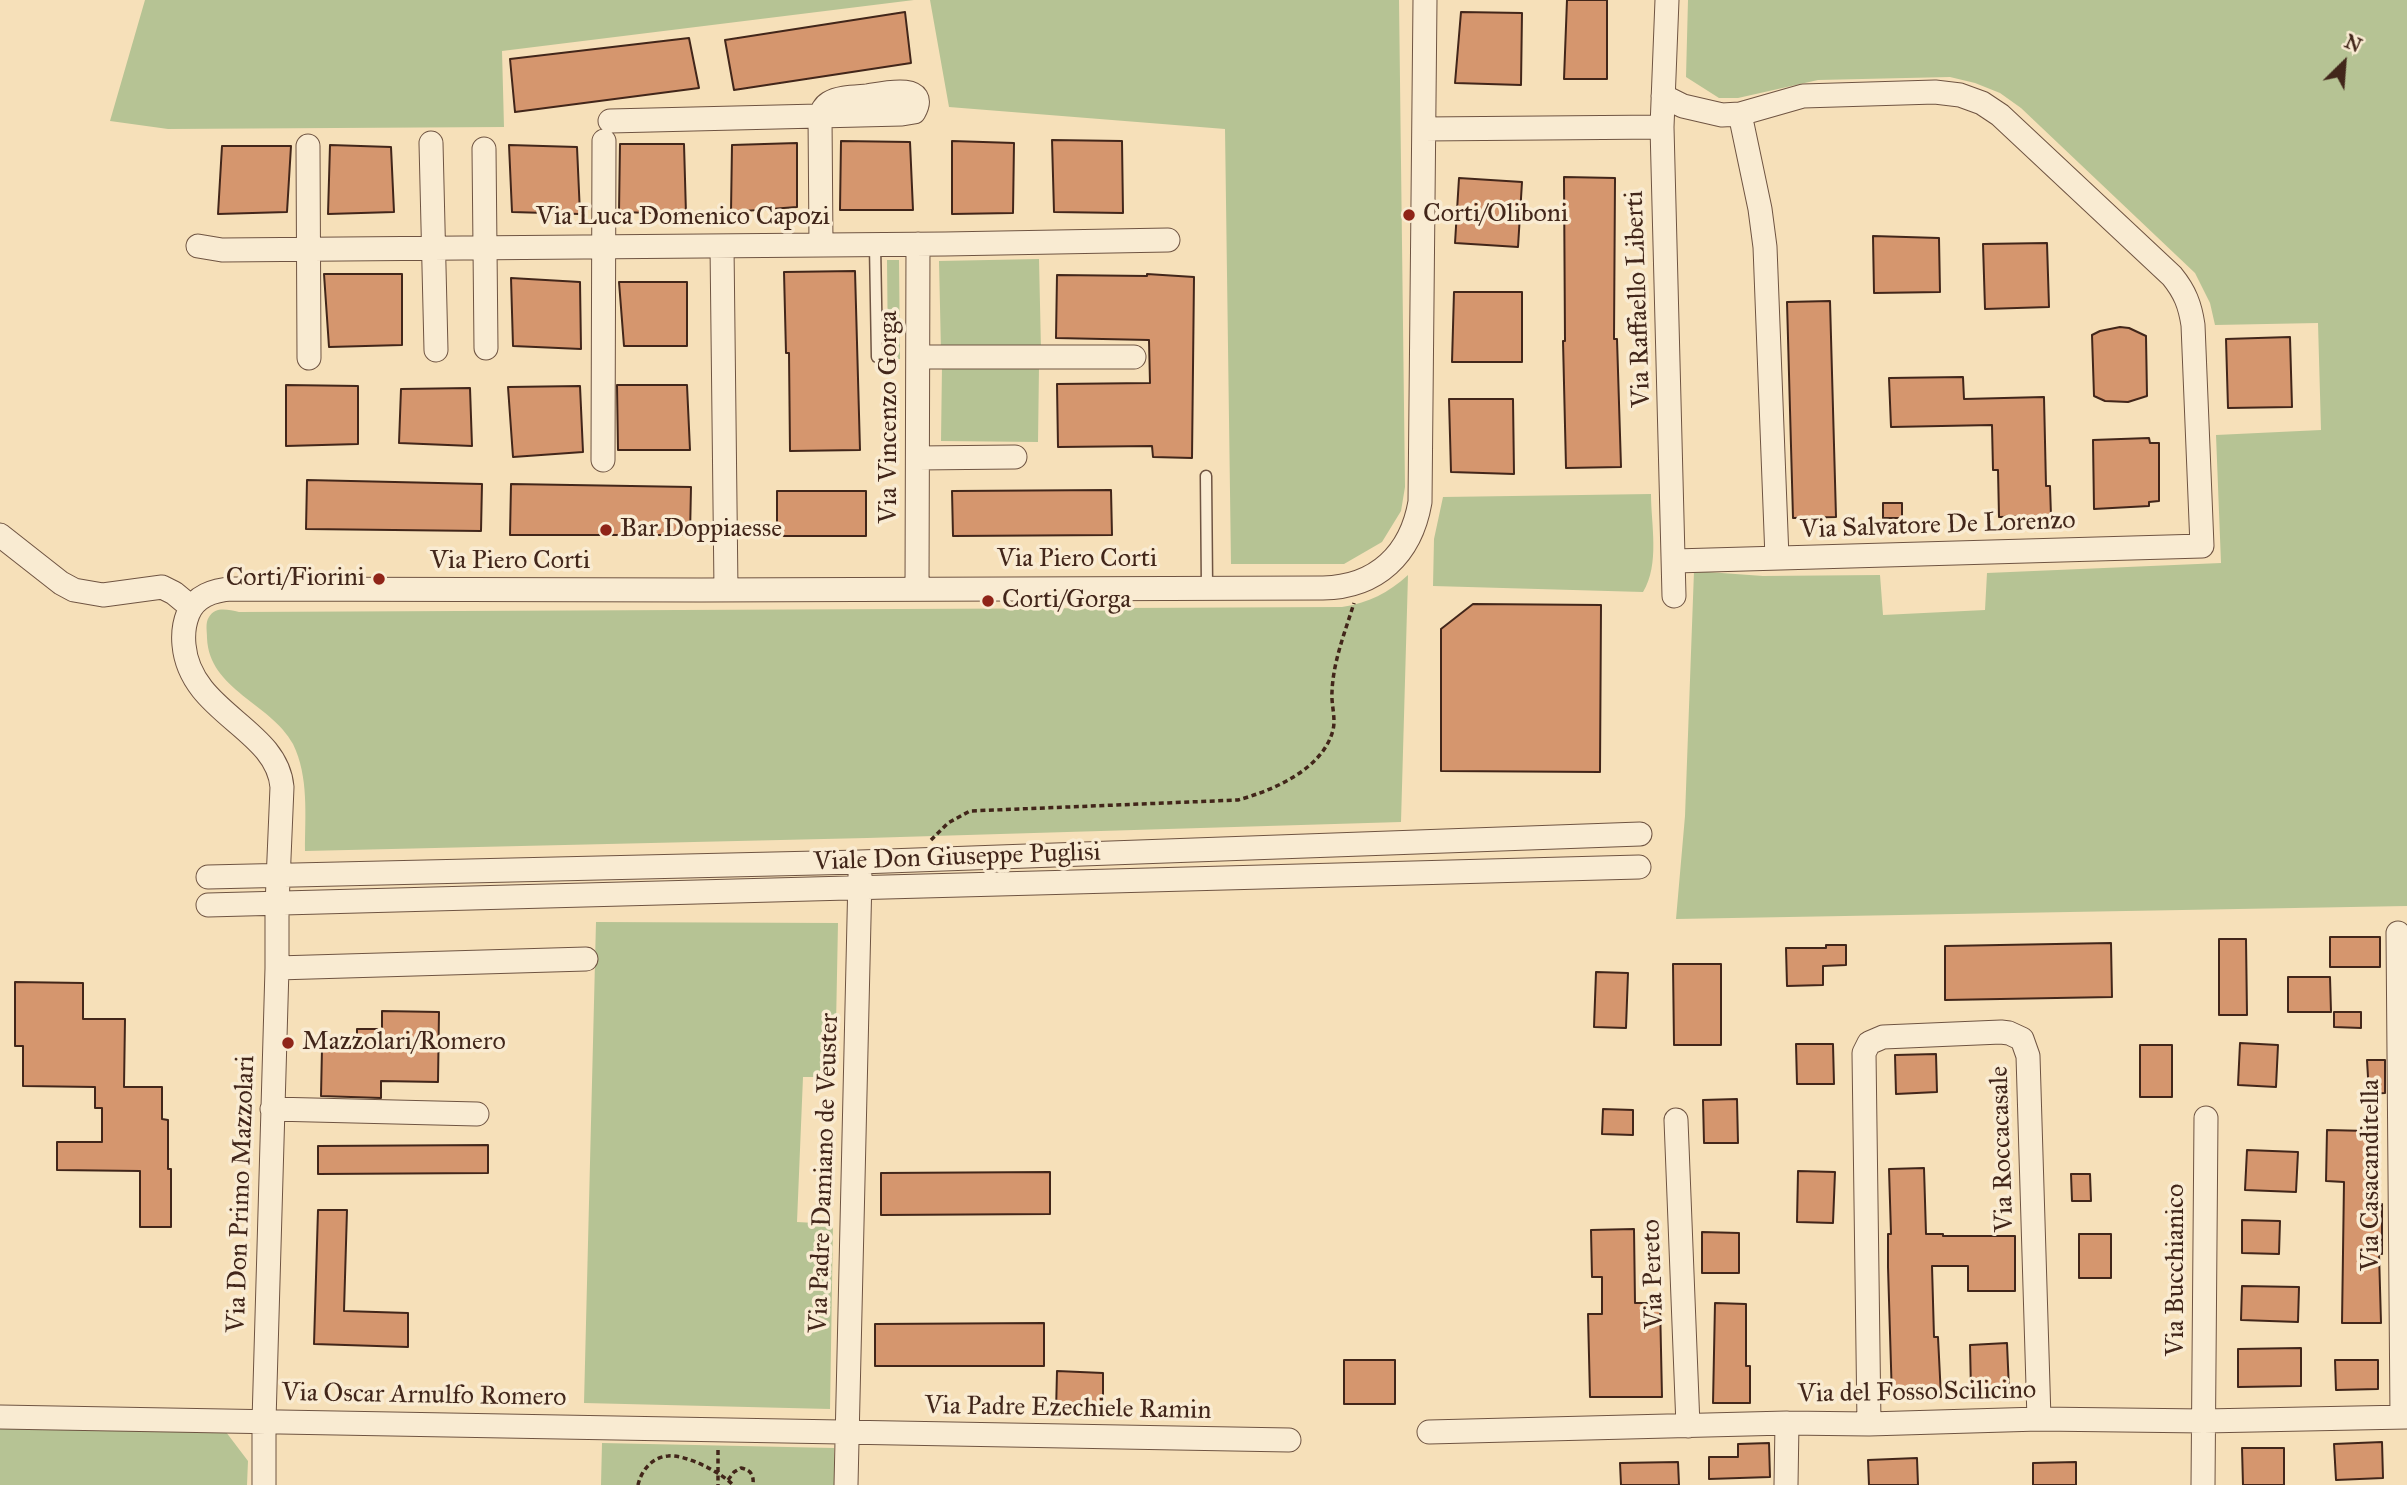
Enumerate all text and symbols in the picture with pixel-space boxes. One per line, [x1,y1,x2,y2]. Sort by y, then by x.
north arrow [2309,28,2379,98]
text: N [2341,30,2365,57]
street label: Via Raffaello Liberti [1620,190,1658,408]
place label: Corti/Oliboni [1423,199,1568,231]
street label: Via Luca Domenico Capozi [536,202,830,234]
marker: Corti/Oliboni [1401,207,1417,223]
street label: Via Vincenzo Gorga [874,311,906,523]
street label: Via Salvatore De Lorenzo [1800,506,2076,546]
place label: Bar Doppiaesse [620,514,782,546]
marker: Bar Doppiaesse [598,522,614,538]
street label: Via Piero Corti [997,544,1157,576]
street label: Via Piero Corti [430,546,590,578]
place label: Corti/Fiorini [226,563,365,595]
marker: Corti/Fiorini [371,571,387,587]
place label: Corti/Gorga [1002,585,1131,617]
marker: Corti/Gorga [980,593,996,609]
street label: Viale Don Giuseppe Puglisi [813,837,1101,879]
street label: Via Padre Damiano de Veuster [804,1012,846,1334]
place label: Mazzolari/Romero [302,1027,506,1059]
marker: Mazzolari/Romero [280,1035,296,1051]
street label: Via Don Primo Mazzolari [222,1055,262,1333]
street label: Via Roccacasale [1985,1065,2021,1233]
street label: Via Casacanditella [2356,1079,2388,1271]
street label: Via Bucchianico [2161,1184,2193,1356]
street label: Via Pereto [1636,1219,1672,1329]
street label: Via del Fosso Scilicino [1797,1375,2037,1411]
street label: Via Oscar Arnulfo Romero [281,1378,567,1414]
street label: Via Padre Ezechiele Ramin [924,1391,1212,1427]

